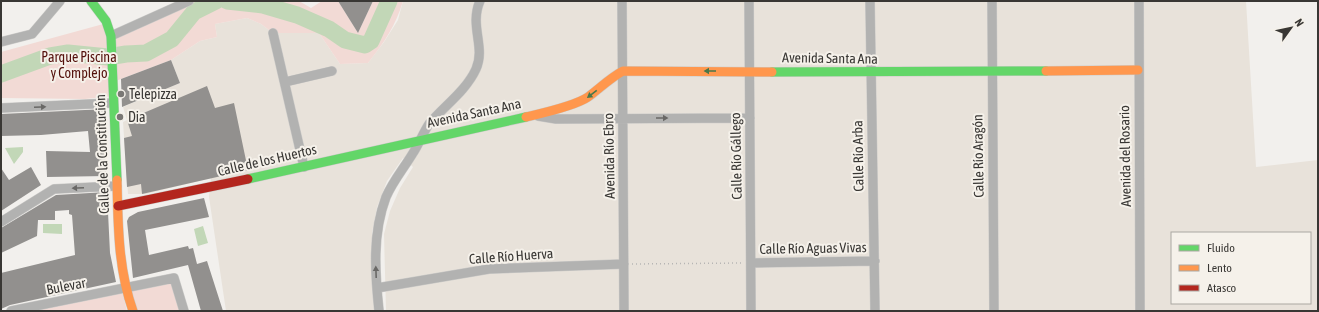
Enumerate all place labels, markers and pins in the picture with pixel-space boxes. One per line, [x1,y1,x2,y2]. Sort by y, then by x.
place label: Telepizza [129,86,177,102]
marker: Telepizza [116,89,126,99]
place label: Dia [128,109,146,125]
marker: Dia [115,112,125,122]

